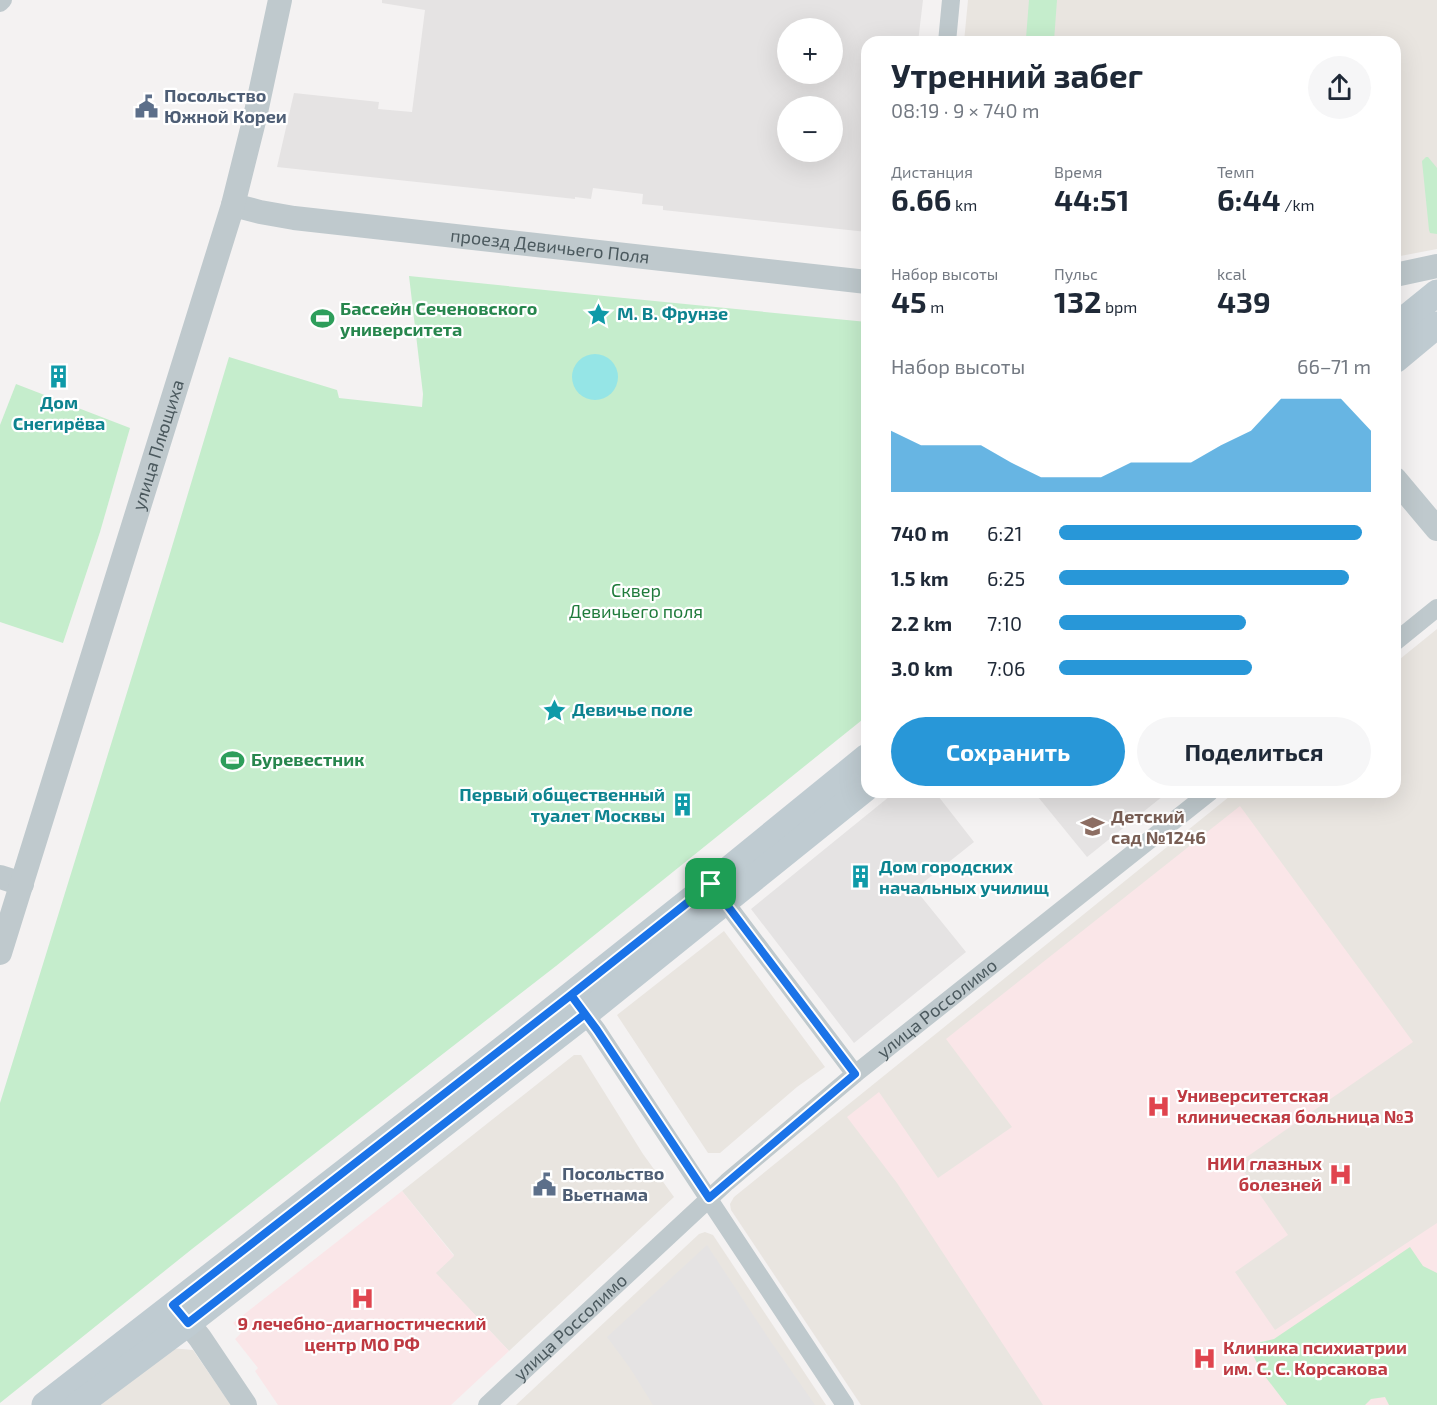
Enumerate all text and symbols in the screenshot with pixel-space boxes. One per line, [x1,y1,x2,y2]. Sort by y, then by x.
map controls [777,18,843,162]
button: + [777,18,843,84]
text: Утренний забег [891,55,1143,95]
button: share [1308,56,1371,119]
place label: Посольство Южной Кореи [164,84,287,127]
public building icon: Посольство Южной Кореи [133,93,159,119]
button: − [777,96,843,162]
text: 08:19 · 9 × 740 m [891,98,1040,122]
text: Дистанция [891,162,973,181]
text: Время [1054,162,1103,181]
text: Темп [1217,162,1254,181]
text: 6.66 [891,181,951,217]
text: 44:51 [1054,181,1129,217]
text: 6:44 [1217,181,1281,217]
text: km [951,195,977,214]
text: /km [1281,195,1315,214]
street label: проезд Девичьего Поля [449,224,651,268]
text: Набор высоты [891,264,998,283]
text: Пульс [1054,264,1098,283]
text: kcal [1217,264,1246,283]
text: 45 [891,283,927,319]
text: 132 [1054,283,1101,319]
text: 439 [1217,283,1271,319]
place label: Бассейн Сеченовского университета [340,297,537,340]
text: m [927,297,944,316]
text: bpm [1101,297,1137,316]
place icon: М. В. Фрунзе [586,301,612,327]
place label: М. В. Фрунзе [617,302,728,324]
sports icon: Бассейн Сеченовского университета [309,306,335,332]
text: Набор высоты [891,354,1025,378]
text: 66–71 m [1297,354,1371,378]
building icon: Дом Снегирёва [46,364,72,390]
street label: улица Плющиха [127,377,188,513]
place label: Дом Снегирёва [13,391,105,434]
text: 740 m [891,521,949,545]
text: 6:21 [987,521,1022,545]
text: 1.5 km [891,566,949,590]
text: 6:25 [987,566,1025,590]
park label: Сквер Девичьего поля [569,579,703,622]
text: 2.2 km [891,611,952,635]
text: 7:10 [987,611,1022,635]
text: 3.0 km [891,656,953,680]
text: 7:06 [987,656,1025,680]
place icon: Девичье поле [541,697,567,723]
place label: Девичье поле [572,698,693,720]
button: Сохранить [891,717,1125,786]
button: Поделиться [1137,717,1371,786]
sports icon: Буревестник [220,747,246,773]
place label: Буревестник [251,748,364,770]
place label: Первый общественный туалет Москвы [459,783,665,826]
building icon: Первый общественный туалет Москвы [670,792,696,818]
place label: Детский сад №1246 [1111,805,1206,848]
school or university icon: Детский сад №1246 [1080,814,1106,840]
place label: Дом городских начальных училищ [879,855,1049,898]
pin [685,858,736,909]
building icon: Дом городских начальных училищ [848,864,874,890]
icon: arrive [694,867,727,900]
street label: улица Россолимо [872,954,1001,1062]
place label: Университетская клиническая больница №3 [1177,1084,1414,1127]
hospital icon: Университетская клиническая больница №3 [1146,1093,1172,1119]
place label: НИИ глазных болезней [1207,1152,1323,1195]
hospital icon: НИИ глазных болезней [1327,1161,1353,1187]
place label: Посольство Вьетнама [562,1162,664,1205]
public building icon: Посольство Вьетнама [531,1171,557,1197]
street label: улица Россолимо [508,1269,631,1385]
hospital icon: 9 лечебно-диагностический центр МО РФ [349,1285,375,1311]
place label: 9 лечебно-диагностический центр МО РФ [238,1312,486,1355]
place label: Клиника психиатрии им. С. С. Корсакова [1223,1336,1407,1379]
hospital icon: Клиника психиатрии им. С. С. Корсакова [1192,1345,1218,1371]

